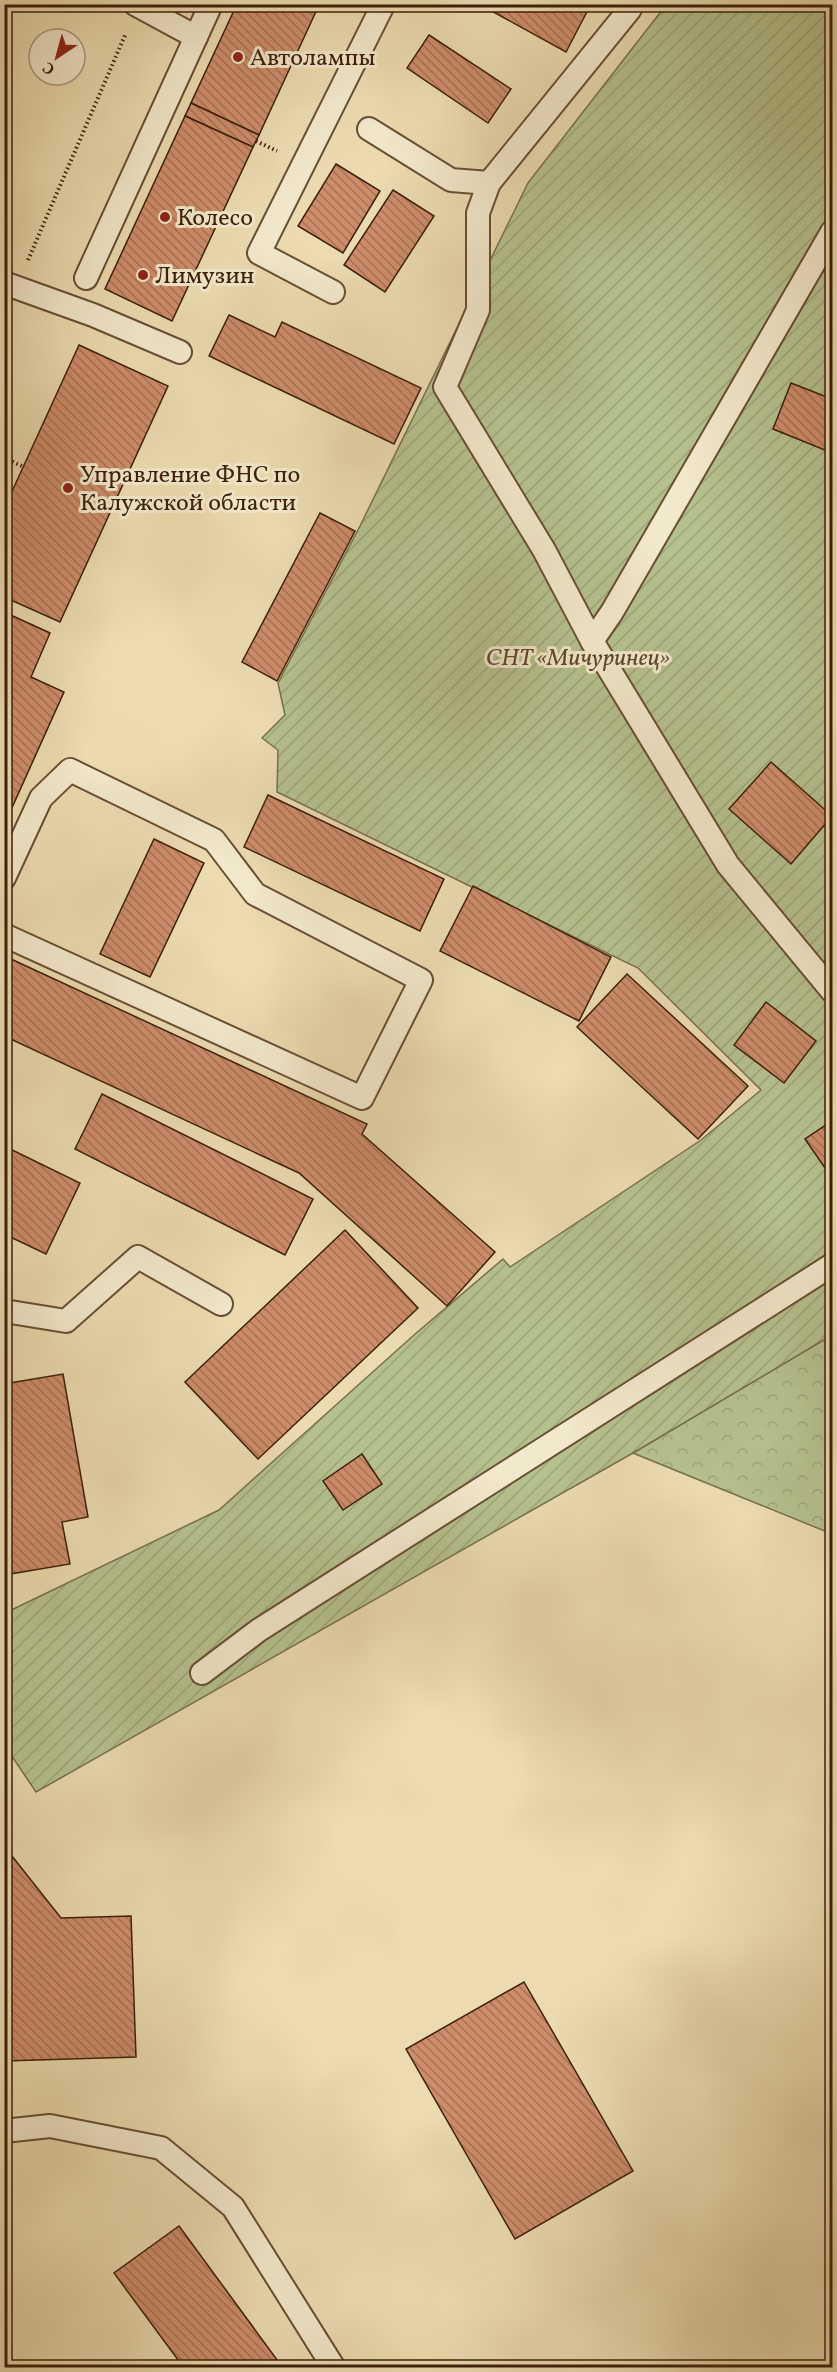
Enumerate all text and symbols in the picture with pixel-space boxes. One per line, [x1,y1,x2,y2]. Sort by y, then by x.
north arrow [27,27,87,87]
place label: Автолампы [250,42,375,76]
marker: Автолампы [231,50,245,64]
text: С [39,56,60,79]
place label: Колесо [177,202,253,236]
marker: Колесо [158,210,172,224]
place label: Лимузин [155,260,254,294]
marker: Лимузин [136,268,150,282]
place label: Управление ФНС по Калужской области [80,459,300,521]
marker: Управление ФНС по Калужской области [61,481,75,495]
park label: СНТ «Мичуринец» [486,642,670,676]

